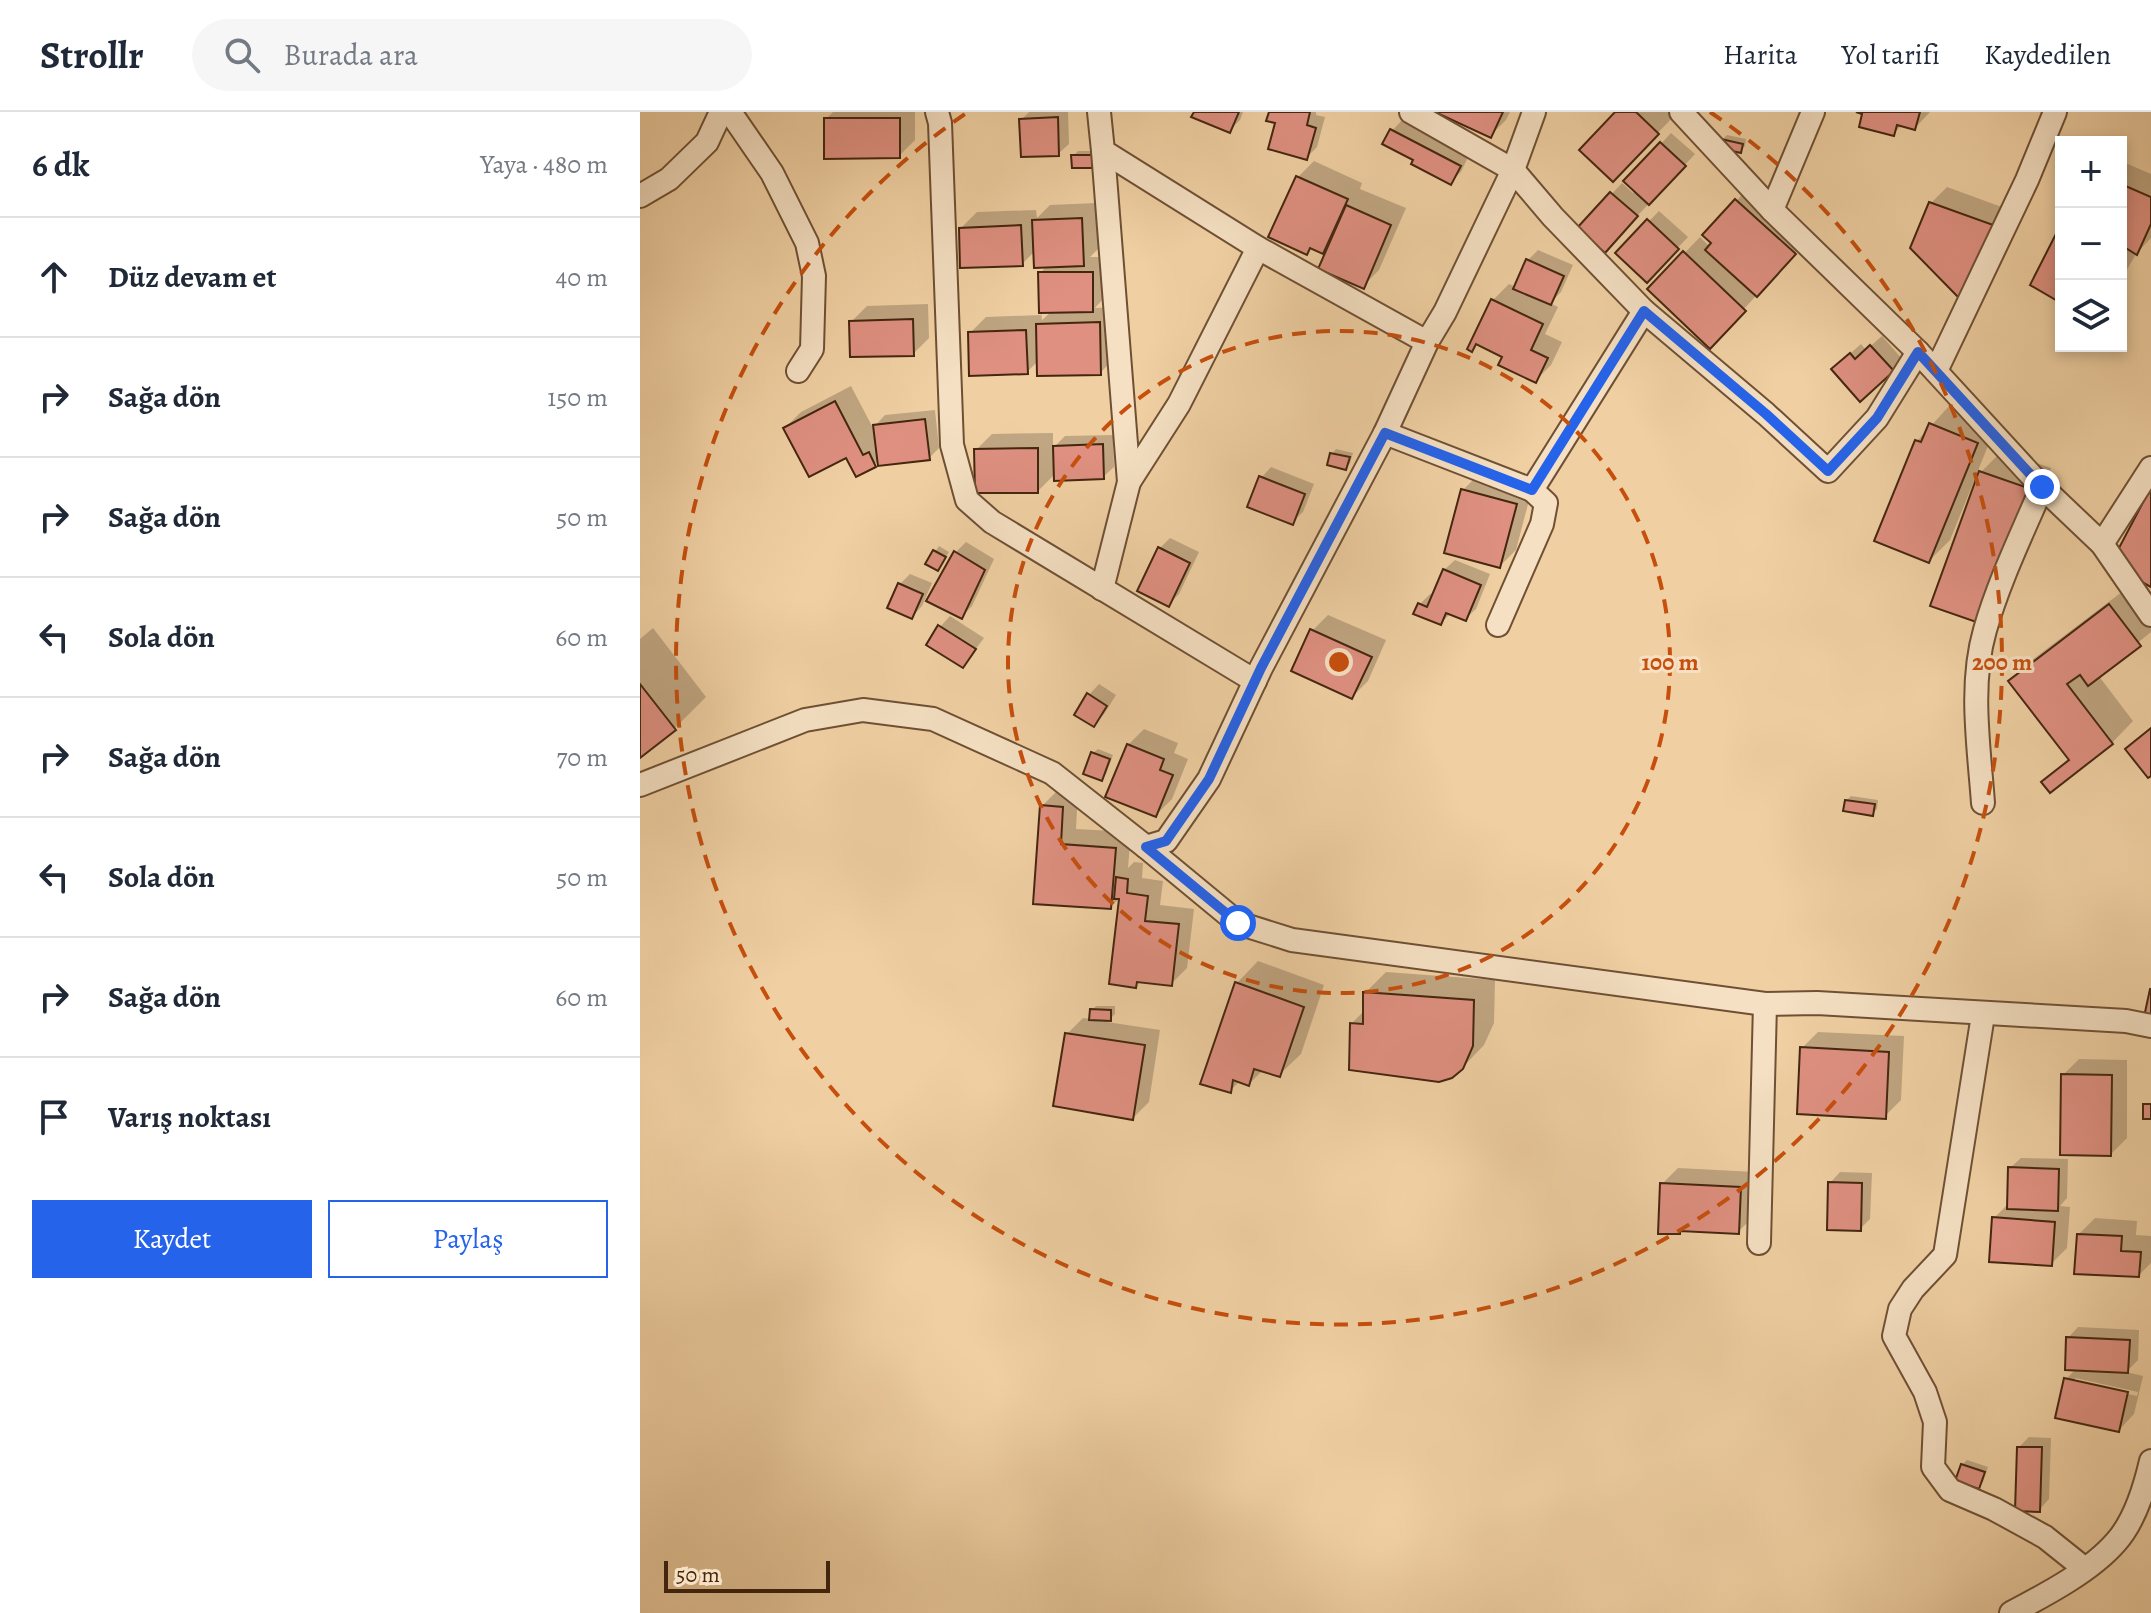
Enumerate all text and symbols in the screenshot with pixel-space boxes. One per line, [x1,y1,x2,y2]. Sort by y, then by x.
search box [192,19,752,91]
text: Strollr [40,29,144,81]
icon: search [220,33,264,77]
text: Burada ara [284,35,418,75]
text: Harita [1723,36,1798,74]
text: Yol tarifi [1842,36,1940,74]
text: Kaydedilen [1984,36,2111,74]
map controls [2055,136,2127,352]
button: + [2055,136,2127,208]
text: 6 dk [32,141,90,188]
text: Yaya · 480 m [480,147,608,182]
button: − [2055,208,2127,280]
icon: ahead [32,255,76,299]
text: Düz devam et [108,257,276,297]
text: 40 m [556,260,608,295]
button: layers [2055,280,2127,352]
icon: right [32,375,76,419]
text: Sağa dön [108,377,221,417]
text: 150 m [547,380,608,415]
route end [2024,469,2060,505]
icon: right [32,495,76,539]
text: Sağa dön [108,497,221,537]
text: 50 m [556,500,608,535]
icon: left [32,615,76,659]
text: Sola dön [108,617,215,657]
text: 60 m [555,620,608,655]
text: 100 m [1641,646,1699,678]
text: 200 m [1972,646,2032,678]
centre of rings [1325,648,1353,676]
icon: right [32,735,76,779]
text: Sağa dön [108,737,221,777]
text: 70 m [556,740,608,775]
icon: left [32,855,76,899]
text: Sola dön [108,857,215,897]
text: 50 m [556,860,608,895]
route start [1220,905,1256,941]
icon: right [32,975,76,1019]
text: Sağa dön [108,977,221,1017]
text: 60 m [555,980,608,1015]
icon: arrive [32,1095,76,1139]
text: Varış noktası [108,1097,271,1137]
button: Kaydet [32,1200,312,1278]
button: Paylaş [328,1200,608,1278]
scale bar [664,1557,830,1593]
text: 50 m [676,1560,720,1590]

